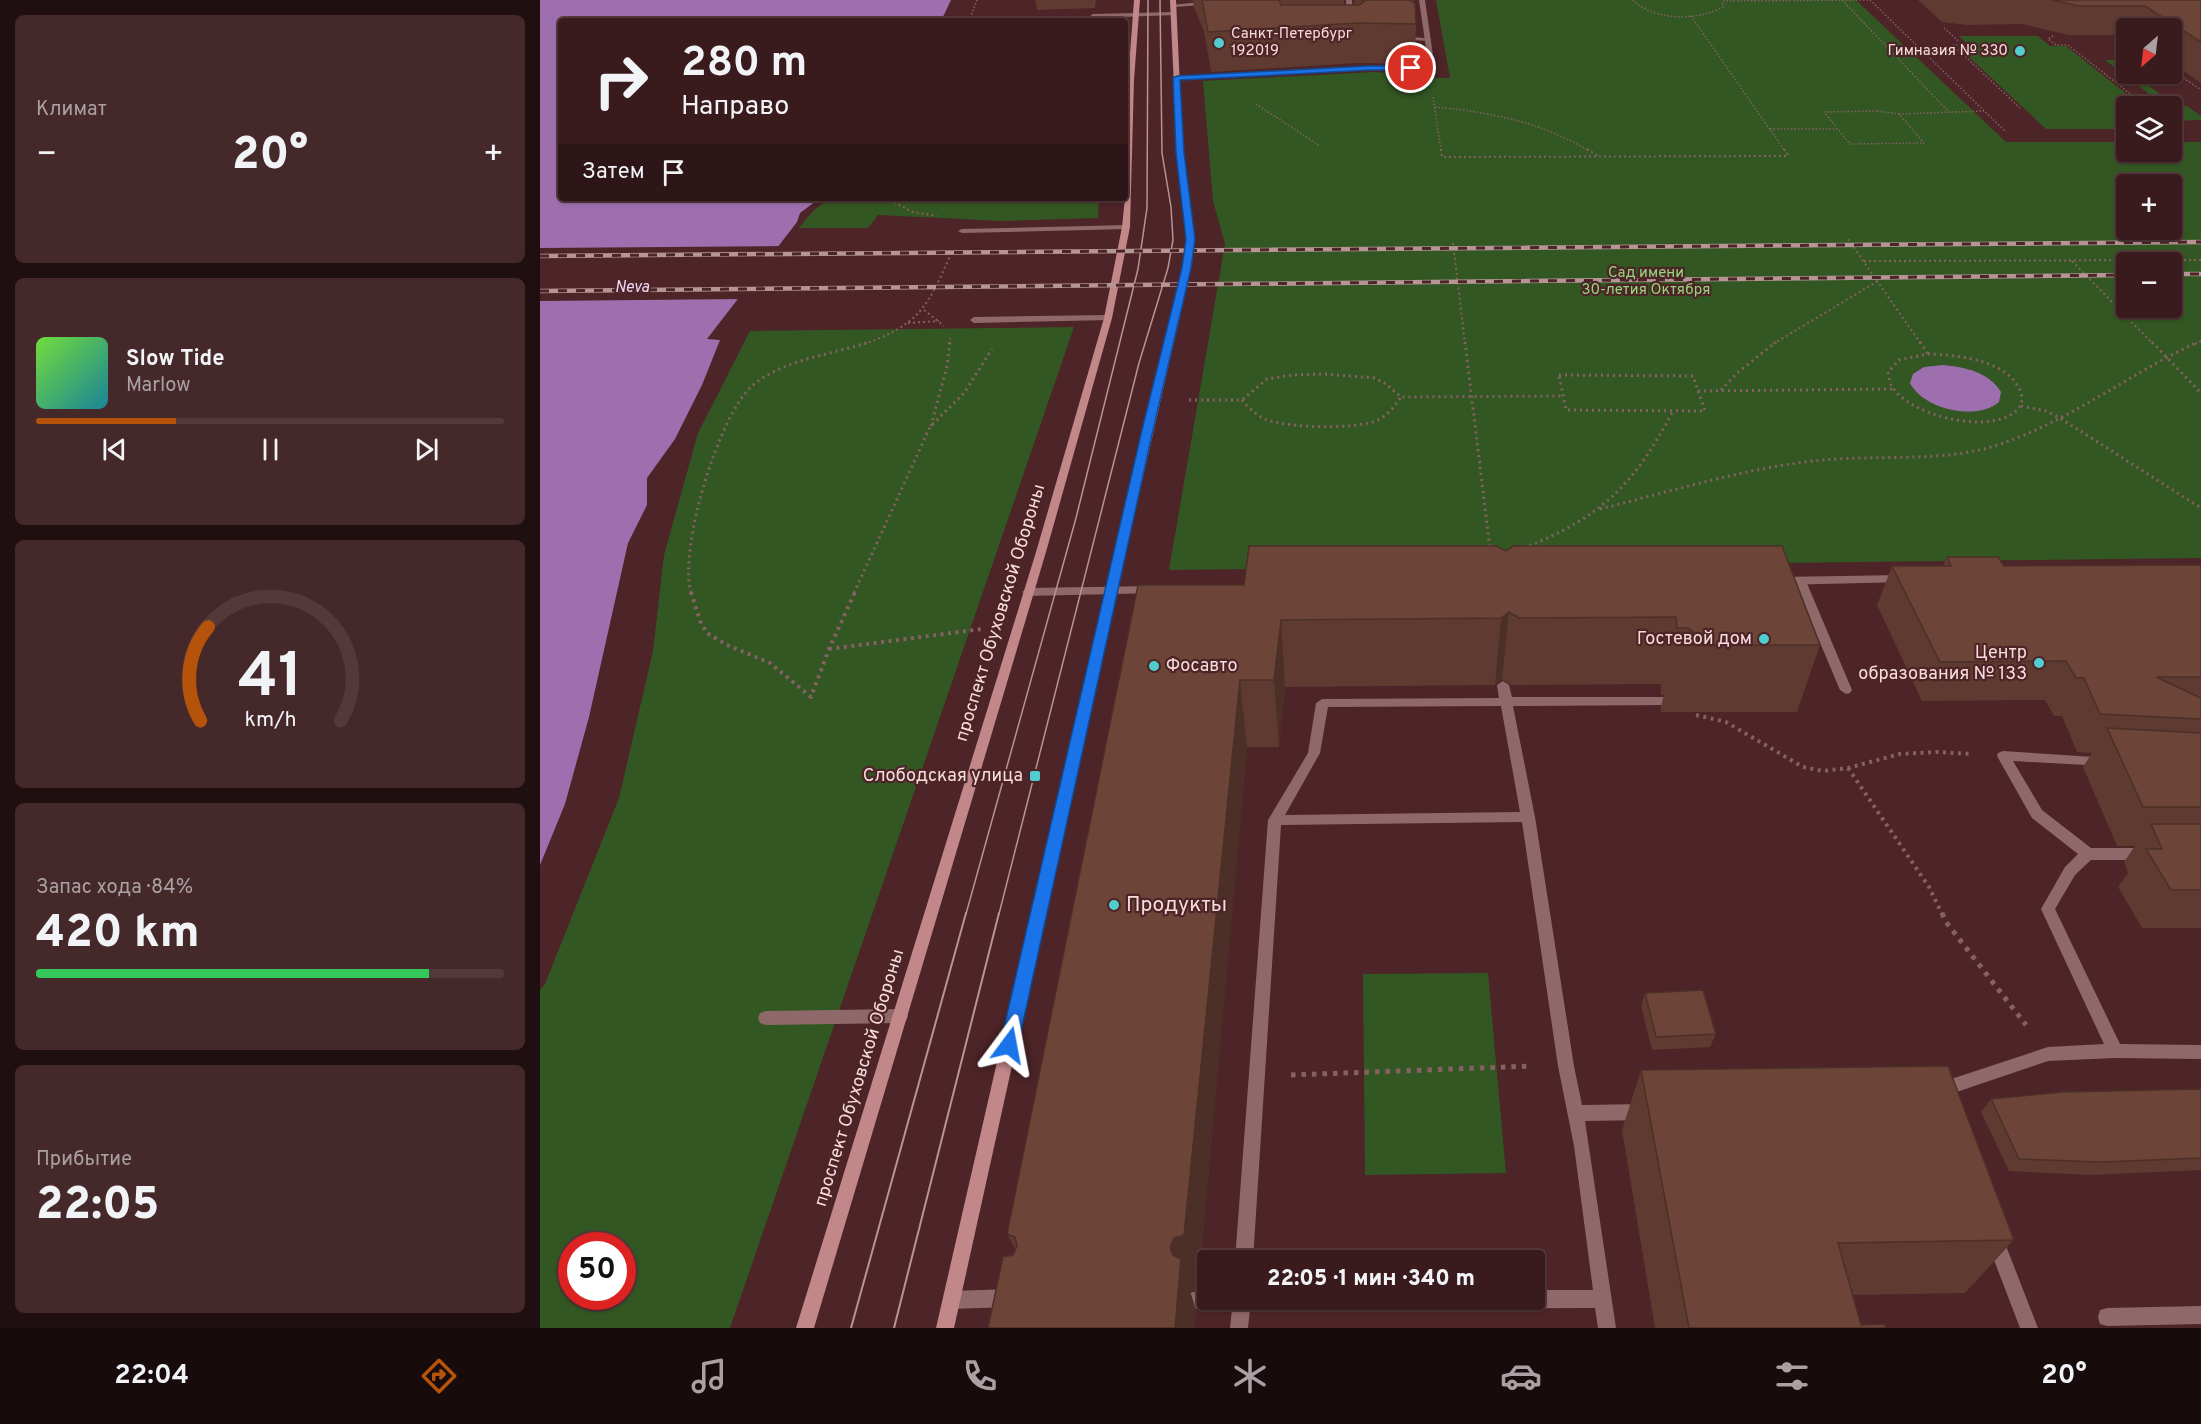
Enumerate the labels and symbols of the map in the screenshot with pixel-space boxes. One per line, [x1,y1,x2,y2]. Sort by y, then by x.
north arrow [2116,18,2182,84]
place label: Санкт-Петербург 192019 [1231,25,1352,61]
marker: Санкт-Петербург 192019 [1212,36,1226,50]
pin [1385,42,1436,93]
place label: Гимназия № 330 [1888,42,2008,61]
marker: Гимназия № 330 [2013,44,2027,58]
park label: Сад имени 30-летия Октября [1582,264,1710,300]
water label: Neva [615,278,650,298]
street label: проспект Обуховской Обороны [951,481,1051,745]
place label: Гостевой дом [1637,628,1752,651]
marker: Гостевой дом [1757,632,1771,646]
place label: Центр образования № 133 [1858,642,2027,686]
place label: Фосавто [1166,655,1238,678]
marker: Центр образования № 133 [2032,656,2046,670]
marker: Фосавто [1147,659,1161,673]
place label: Слободская улица [863,765,1023,788]
marker: Слободская улица [1028,769,1042,783]
place label: Продукты [1126,892,1227,919]
marker: Продукты [1107,898,1121,912]
street label: проспект Обуховской Обороны [810,946,910,1210]
position arrow [977,1013,1041,1077]
speed limit sign: 50 [558,1232,636,1310]

